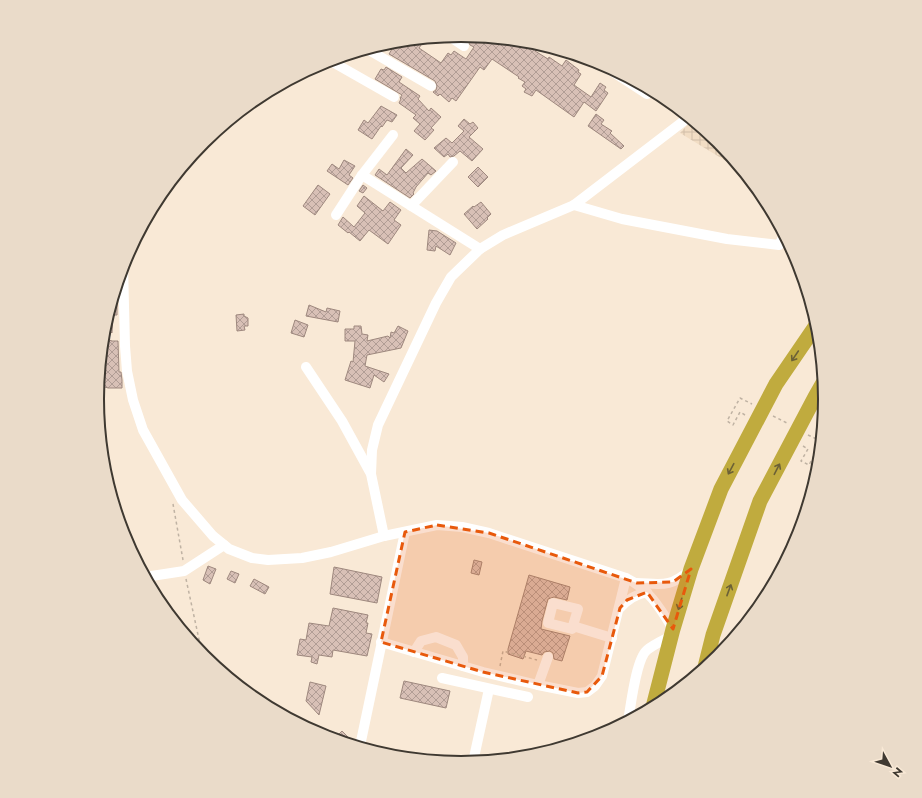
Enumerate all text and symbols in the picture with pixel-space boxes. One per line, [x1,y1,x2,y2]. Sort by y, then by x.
one-way arrow [791,350,799,361]
one-way arrow [727,463,734,475]
one-way arrow [774,464,781,476]
one-way arrow [725,584,733,596]
one-way arrow [676,597,683,610]
north arrow [870,746,910,786]
text: N [889,764,907,781]

